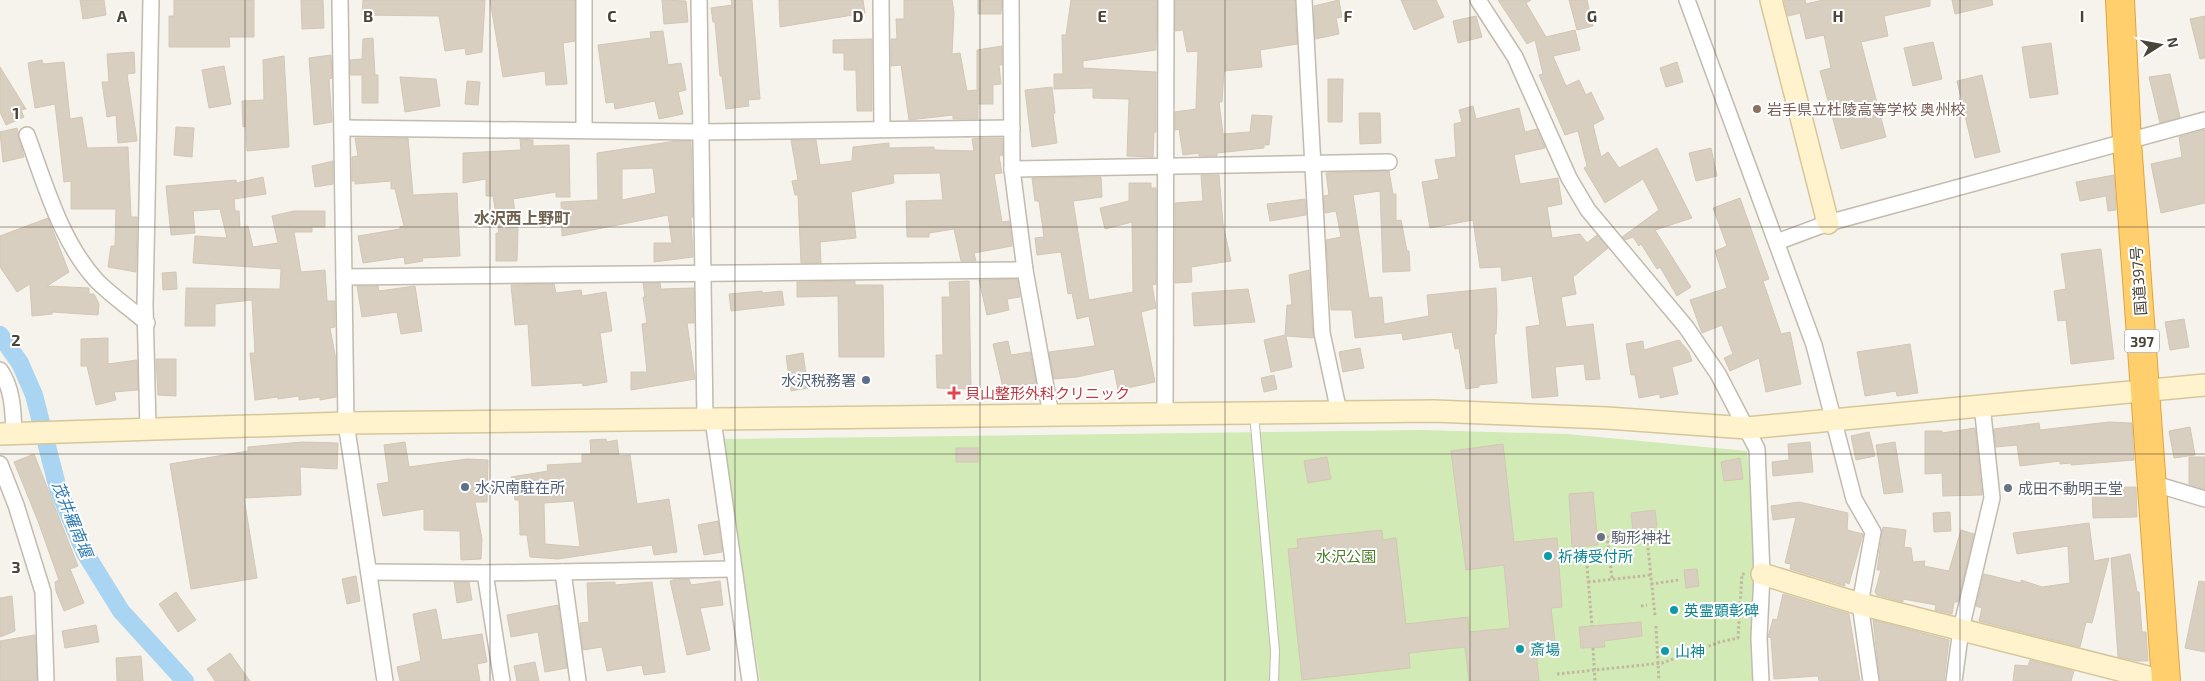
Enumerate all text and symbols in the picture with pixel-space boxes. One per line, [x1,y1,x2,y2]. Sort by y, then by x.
text: A [117,6,128,25]
text: B [363,6,373,25]
text: C [607,6,617,25]
text: D [853,6,864,25]
text: E [1097,6,1107,25]
text: F [1344,6,1353,25]
text: G [1587,6,1597,25]
text: H [1832,6,1844,25]
text: I [2080,6,2084,25]
north arrow [2135,20,2185,70]
text: N [2164,36,2183,49]
place label: 岩手県立杜陵高等学校 奥州校 [1767,100,1965,118]
text: 1 [13,103,19,122]
marker: 岩手県立杜陵高等学校 奥州校 [1751,103,1763,115]
district label: 水沢西上野町 [474,208,570,227]
street label: 国道397号 [2127,246,2149,316]
text: 2 [11,330,21,349]
road number: 397 [2124,330,2160,352]
place label: 水沢税務署 [781,371,856,389]
marker: 水沢税務署 [860,374,872,386]
place label: 貝山整形外科クリニック [965,384,1130,402]
marker: 貝山整形外科クリニック [947,386,961,400]
water label: 茂井羅南堰 [49,478,98,562]
place label: 水沢南駐在所 [475,478,565,496]
place label: 成田不動明王堂 [2018,479,2123,497]
marker: 水沢南駐在所 [459,481,471,493]
marker: 成田不動明王堂 [2002,482,2014,494]
place label: 駒形神社 [1611,528,1671,546]
marker: 駒形神社 [1595,531,1607,543]
park label: 水沢公園 [1316,547,1376,565]
place label: 祈祷受付所 [1558,547,1633,565]
marker: 祈祷受付所 [1542,550,1554,562]
text: 3 [11,557,21,576]
place label: 英霊顕彰碑 [1684,601,1759,619]
marker: 英霊顕彰碑 [1668,604,1680,616]
place label: 斎場 [1530,640,1560,658]
place label: 山神 [1675,642,1705,660]
marker: 斎場 [1514,643,1526,655]
marker: 山神 [1659,645,1671,657]

